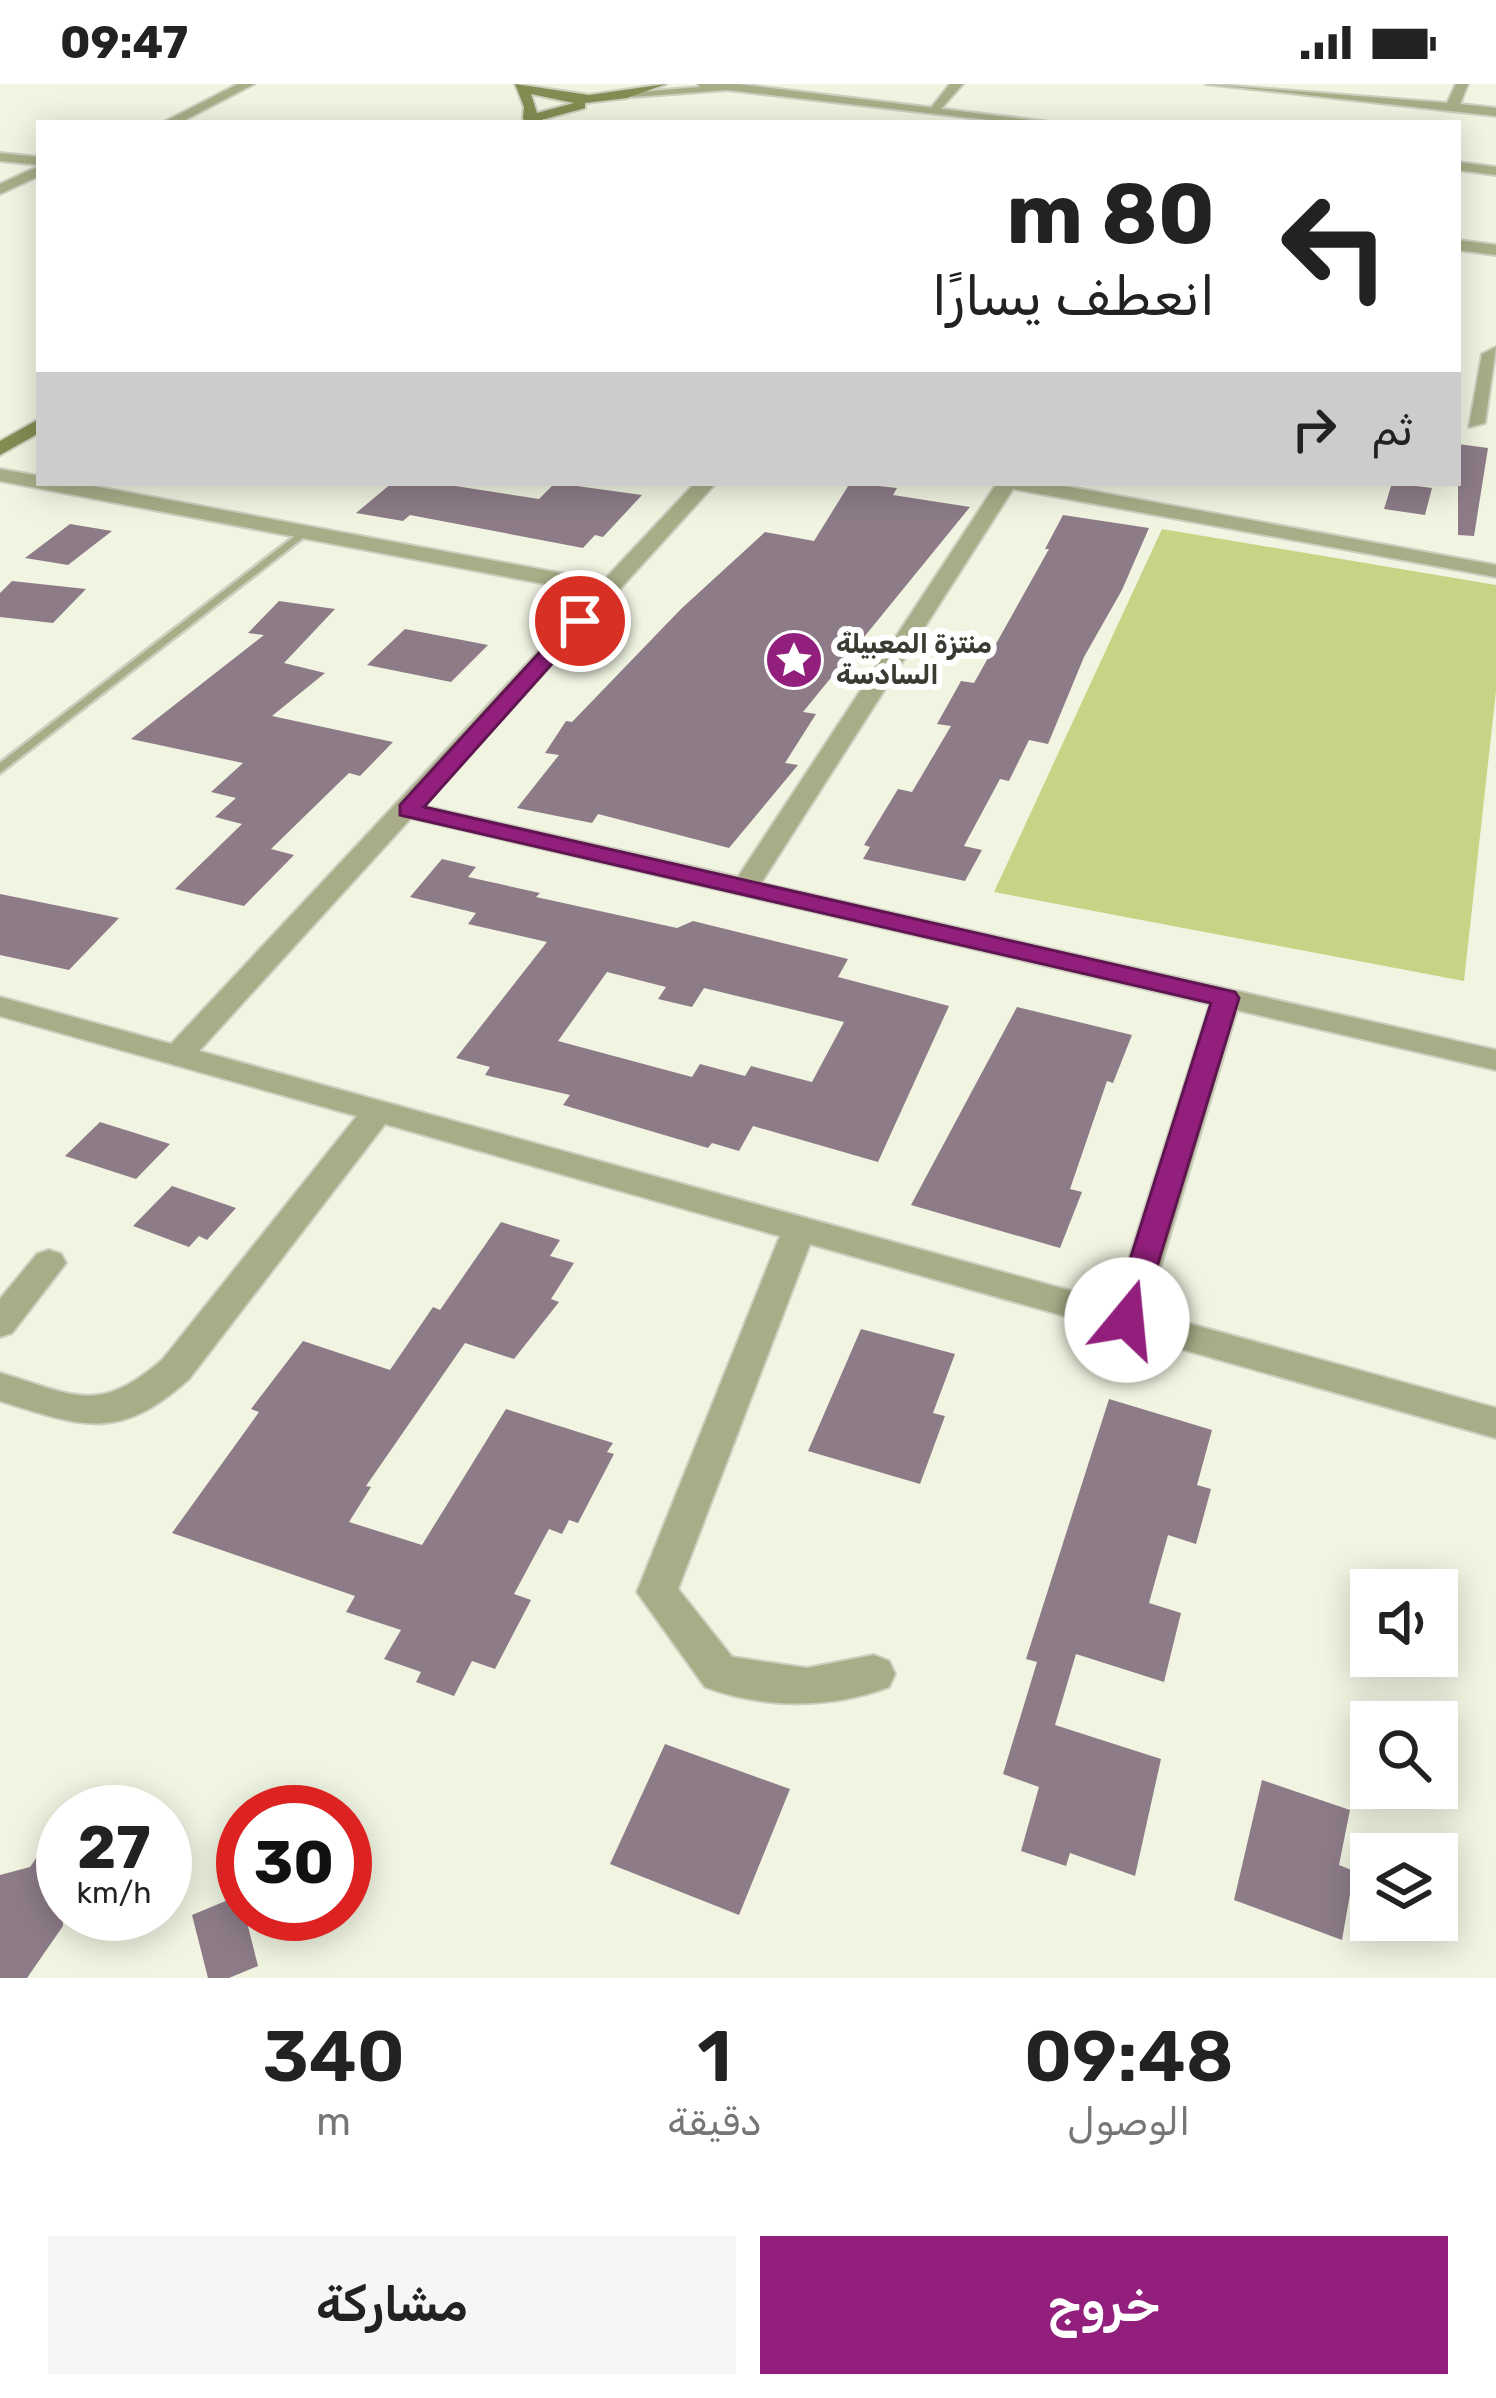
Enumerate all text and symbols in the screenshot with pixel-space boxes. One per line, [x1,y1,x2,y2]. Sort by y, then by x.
text: 09:47 [60,16,188,69]
text: 80 m [1006,164,1215,264]
icon: left [1257,168,1413,324]
text: انعطف يسارًا [932,265,1215,329]
icon: right [1281,396,1347,462]
text: ثم [1371,403,1413,456]
pin [529,570,631,672]
icon: arrive [547,588,613,654]
place label: منتزة المعبيلة السادسة [836,628,992,691]
place icon: منتزة المعبيلة السادسة [763,629,825,691]
position arrow [1064,1257,1190,1383]
map controls [1350,1569,1458,1941]
button: sound [1350,1569,1458,1677]
button: search [1350,1701,1458,1809]
speed limit sign: 30 [216,1785,372,1941]
text: 27 [77,1812,151,1883]
button: layers [1350,1833,1458,1941]
text: km/h [77,1875,151,1911]
text: 340 [262,2014,405,2099]
text: 1 [697,2014,732,2099]
text: 09:48 [1024,2014,1234,2099]
text: m [316,2099,351,2145]
text: دقيقة [667,2099,762,2145]
text: الوصول [1067,2099,1190,2145]
button: مشاركة [48,2236,736,2374]
button: خروج [760,2236,1448,2374]

